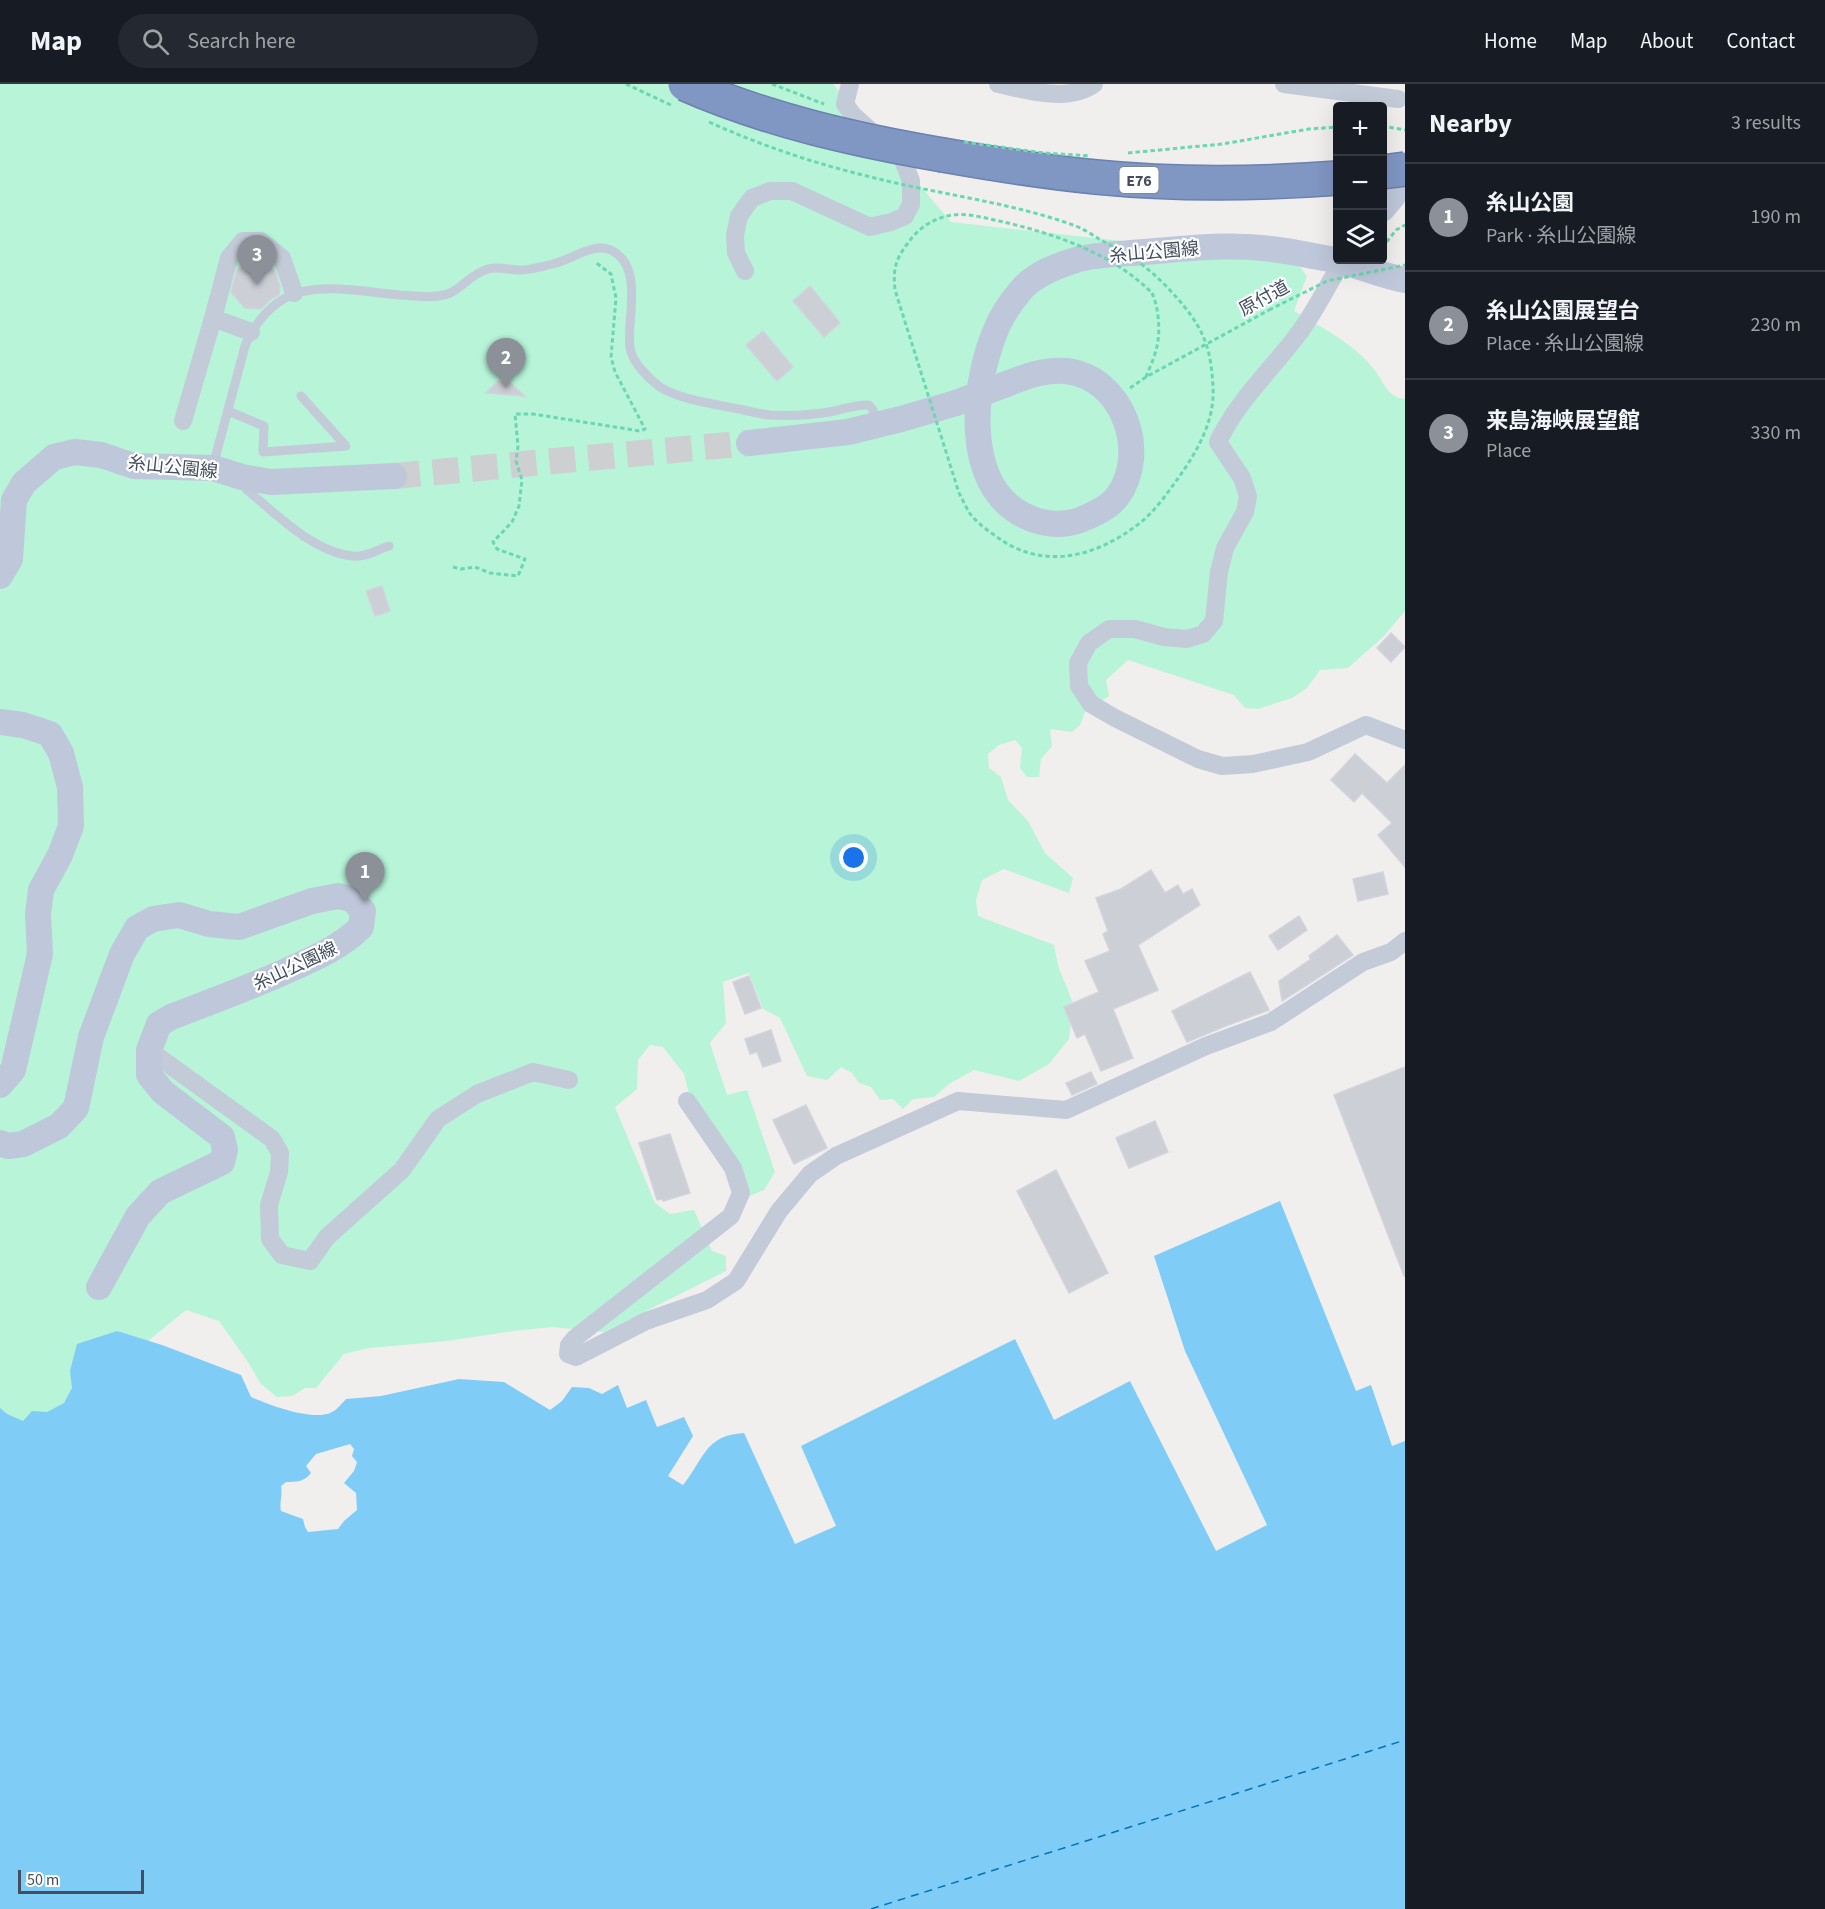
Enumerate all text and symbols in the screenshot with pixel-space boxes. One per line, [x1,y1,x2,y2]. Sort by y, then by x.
search box [118,14,538,68]
text: Map [30,21,82,61]
icon: search [139,25,172,58]
text: Search here [187,25,296,57]
text: Home [1484,26,1537,56]
text: Map [1570,26,1608,56]
text: About [1641,26,1693,56]
text: Contact [1726,26,1795,56]
map controls [1333,102,1387,264]
button: + [1333,102,1387,156]
text: Nearby [1429,105,1512,142]
text: 3 results [1731,109,1801,137]
button: − [1333,156,1387,210]
road number: E76 [1120,167,1158,193]
text: 糸山公園 [1486,187,1574,219]
text: 1 [1443,203,1454,231]
text: 190 m [1751,203,1801,231]
button: layers [1333,210,1387,264]
text: Park · 糸山公園線 [1486,222,1636,250]
pin: 3 [238,236,276,285]
street label: 糸山公園線 [1108,236,1200,269]
street label: 原付道 [1235,274,1294,322]
text: 糸山公園展望台 [1486,295,1640,327]
text: 2 [1443,311,1454,339]
text: 230 m [1751,311,1801,339]
text: Place · 糸山公園線 [1486,330,1644,358]
pin: 2 [486,338,526,388]
text: 来島海峡展望館 [1486,405,1640,437]
text: 3 [1443,419,1454,447]
text: 330 m [1751,419,1801,447]
text: Place [1486,437,1531,465]
street label: 糸山公園線 [127,450,219,485]
your location [839,843,868,872]
pin: 1 [346,852,385,902]
street label: 糸山公園線 [249,936,341,997]
scale bar [18,1867,144,1894]
text: 50 m [27,1869,59,1891]

